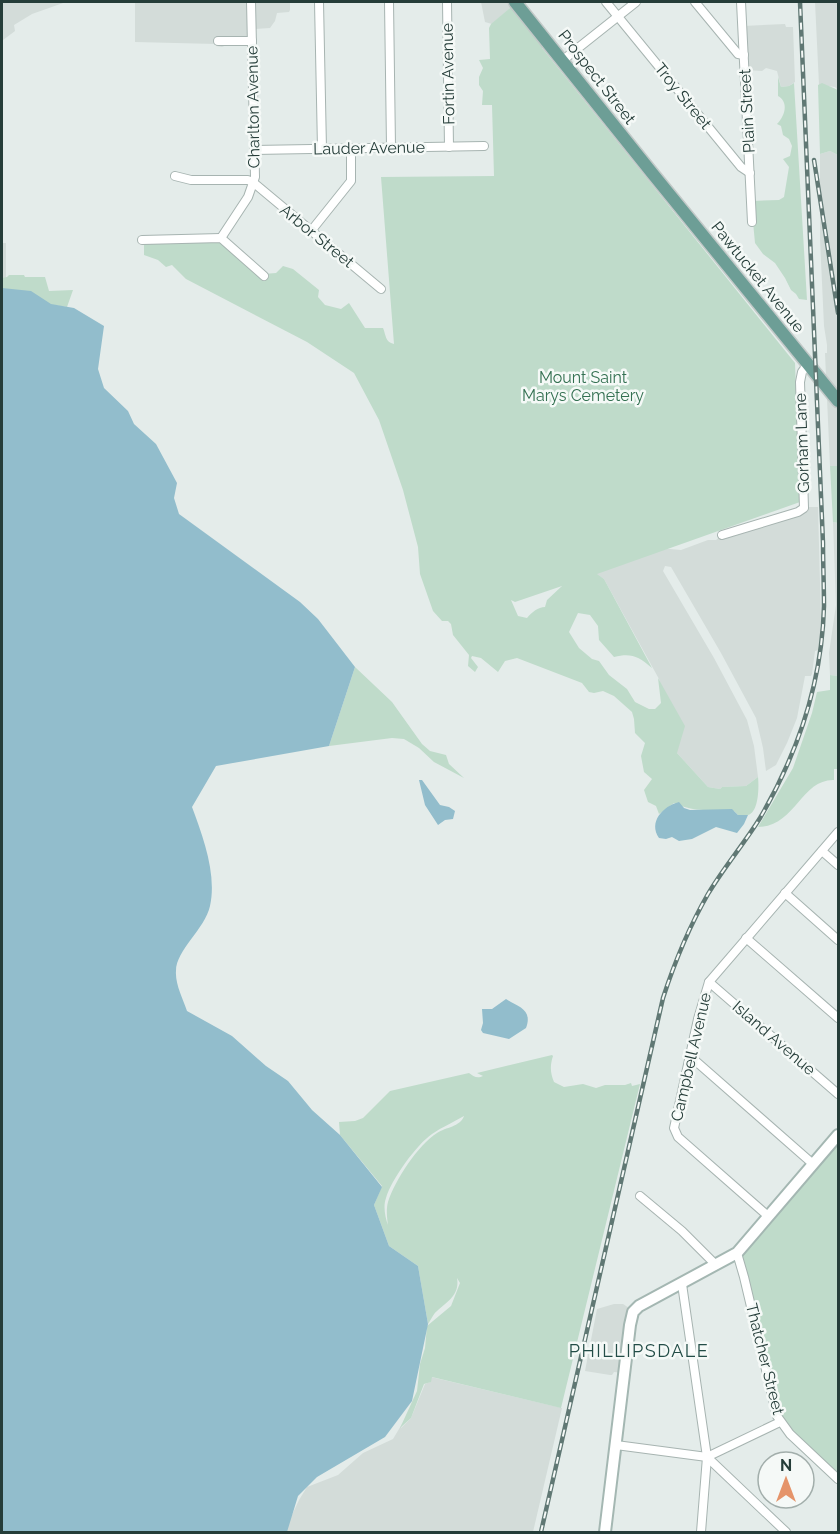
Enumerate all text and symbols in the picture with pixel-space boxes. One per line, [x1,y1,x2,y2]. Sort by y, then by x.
street label: Fortin Avenue [438,23,458,125]
street label: Prospect Street [554,26,640,128]
street label: Charlton Avenue [242,45,264,169]
street label: Troy Street [651,59,716,133]
street label: Plain Street [735,68,759,154]
street label: Lauder Avenue [313,138,425,158]
street label: Arbor Street [276,200,358,272]
street label: Pawtucket Avenue [707,218,809,336]
park label: Mount Saint Marys Cemetery [522,368,644,405]
street label: Gorham Lane [791,393,813,493]
street label: Campbell Avenue [667,991,715,1123]
street label: Island Avenue [729,997,819,1079]
street label: Thatcher Street [742,1301,788,1417]
district label: PHILLIPSDALE [569,1340,709,1361]
north arrow [756,1450,816,1510]
text: N [780,1456,792,1475]

